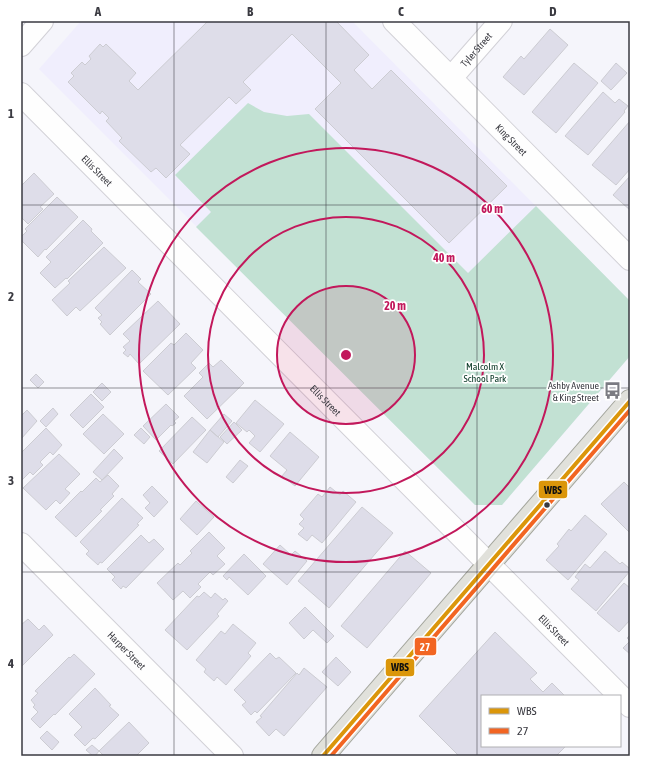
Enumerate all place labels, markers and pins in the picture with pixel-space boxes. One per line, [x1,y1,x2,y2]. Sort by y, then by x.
centre of rings [339,348,353,362]
place label: Ashby Avenue & King Street [548,380,599,403]
bus stop icon: Ashby Avenue & King Street [602,381,622,401]
unlabelled marker [542,500,552,510]

